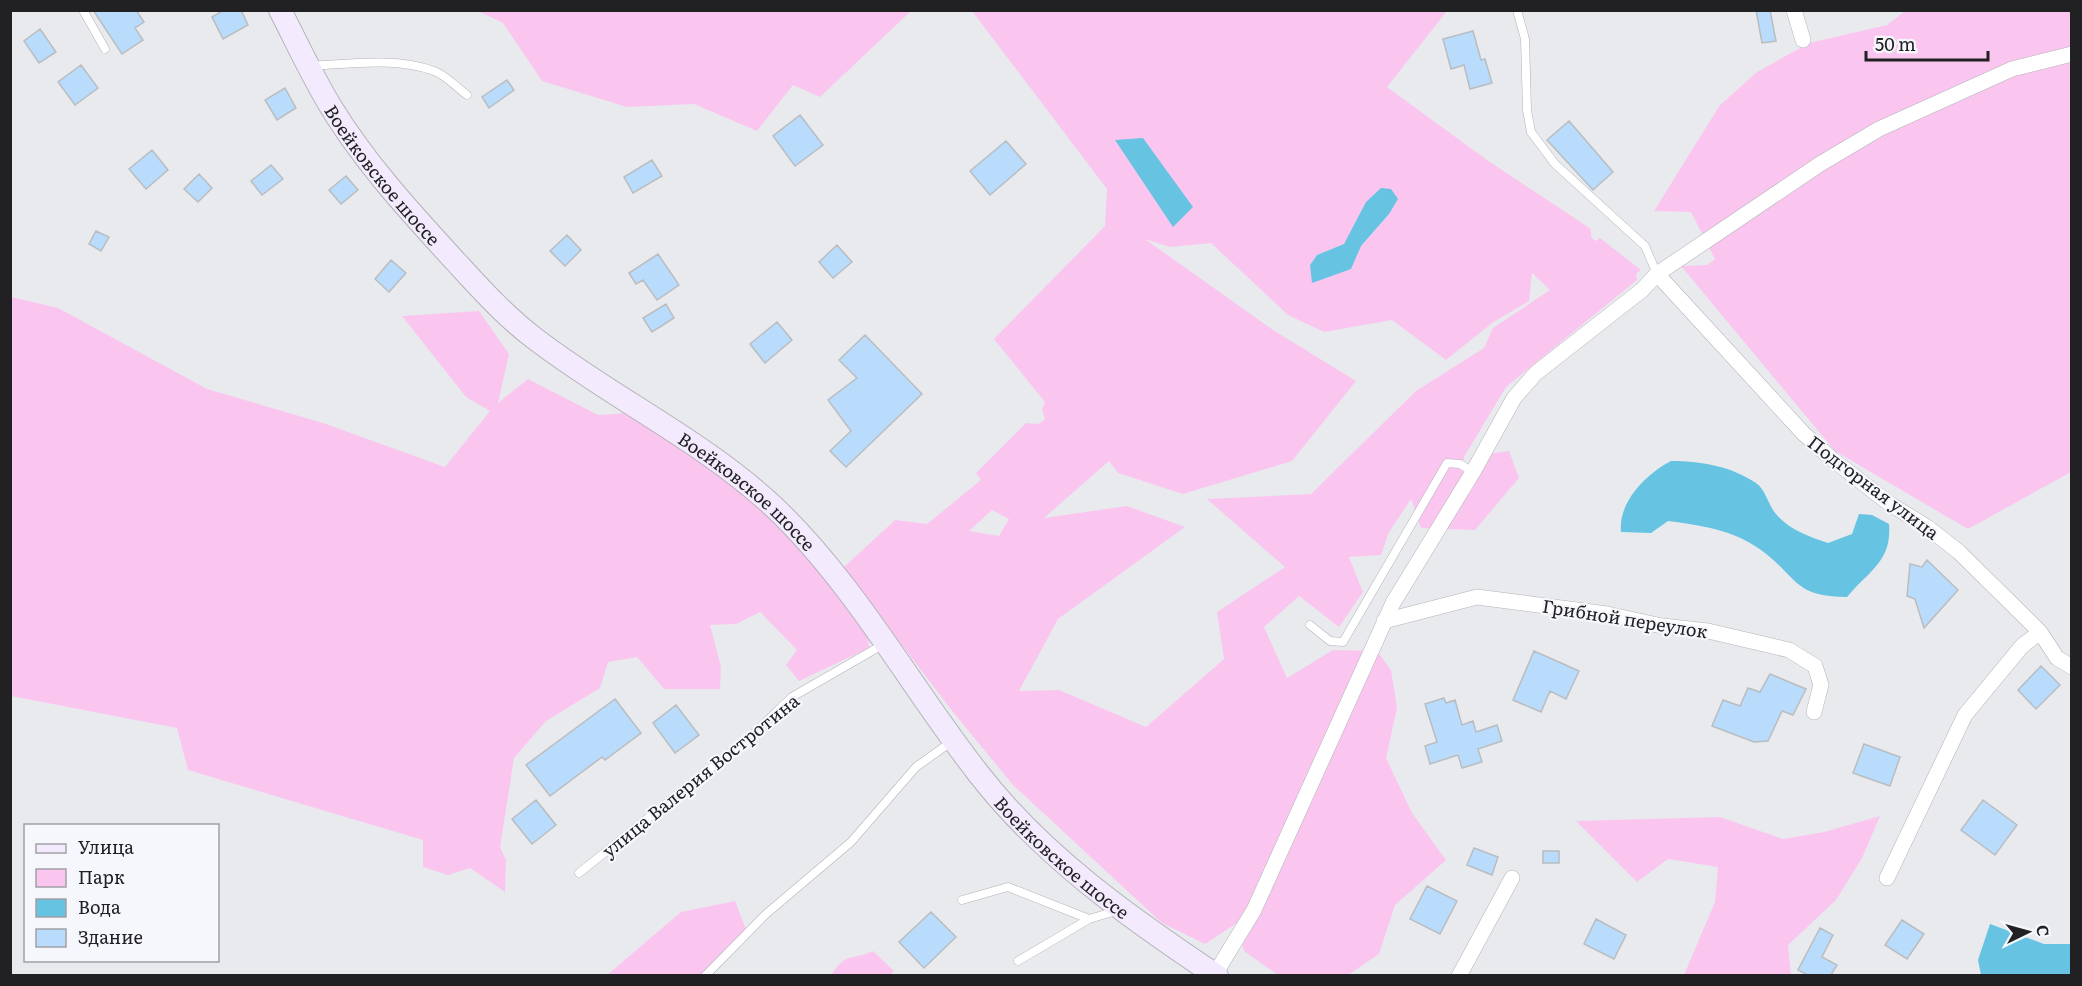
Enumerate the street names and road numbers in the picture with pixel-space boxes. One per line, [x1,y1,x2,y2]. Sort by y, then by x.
street label: Воейковское шоссе [319,99,447,251]
street label: Воейковское шоссе [673,424,822,556]
street label: Подгорная улица [1803,429,1946,546]
street label: Грибной переулок [1540,592,1710,644]
street label: улица Валерия Востротина [595,687,805,863]
street label: Воейковское шоссе [989,789,1136,925]

